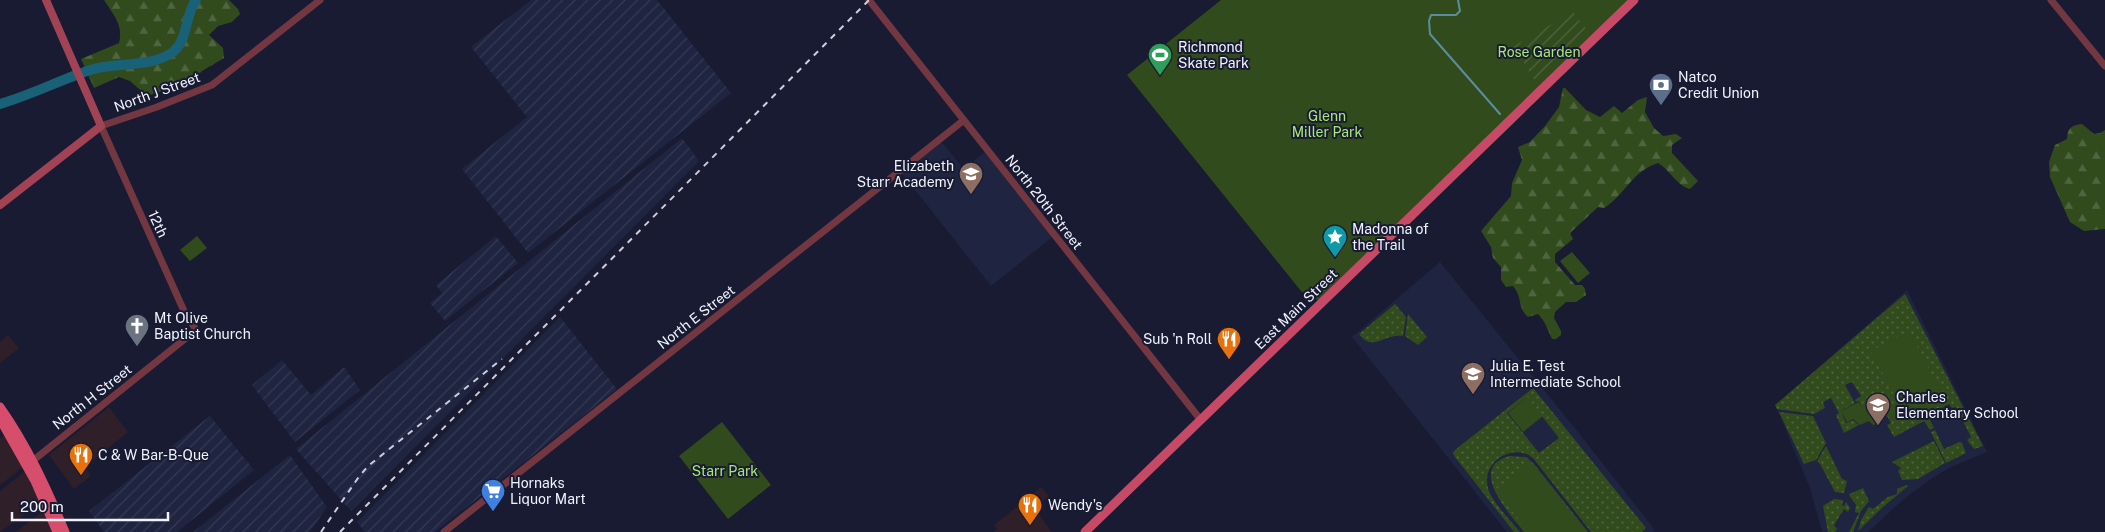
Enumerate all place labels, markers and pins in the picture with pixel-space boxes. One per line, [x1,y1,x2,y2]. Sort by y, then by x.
place label: Richmond Skate Park [1178,39,1249,71]
sports icon: Richmond Skate Park [1147,42,1173,76]
place label: Natco Credit Union [1678,69,1759,101]
bank icon: Natco Credit Union [1648,72,1674,106]
place label: Elizabeth Starr Academy [857,158,954,190]
school or university icon: Elizabeth Starr Academy [958,161,984,195]
place label: Madonna of the Trail [1352,221,1429,253]
place icon: Madonna of the Trail [1322,224,1348,258]
place label: Mt Olive Baptist Church [154,310,251,342]
church icon: Mt Olive Baptist Church [124,313,150,347]
restaurant icon: Sub 'n Roll [1216,326,1242,360]
place label: Sub 'n Roll [1143,331,1212,347]
place label: Julia E. Test Intermediate School [1490,358,1621,390]
school or university icon: Julia E. Test Intermediate School [1460,361,1486,395]
place label: Charles Elementary School [1896,389,2019,421]
school or university icon: Charles Elementary School [1865,392,1891,426]
restaurant icon: C & W Bar-B-Que [68,442,94,476]
place label: C & W Bar-B-Que [98,447,209,463]
place label: Hornaks Liquor Mart [510,475,586,507]
supermarket icon: Hornaks Liquor Mart [480,478,506,512]
restaurant icon: Wendy's [1017,492,1043,526]
place label: Wendy's [1048,497,1102,513]

